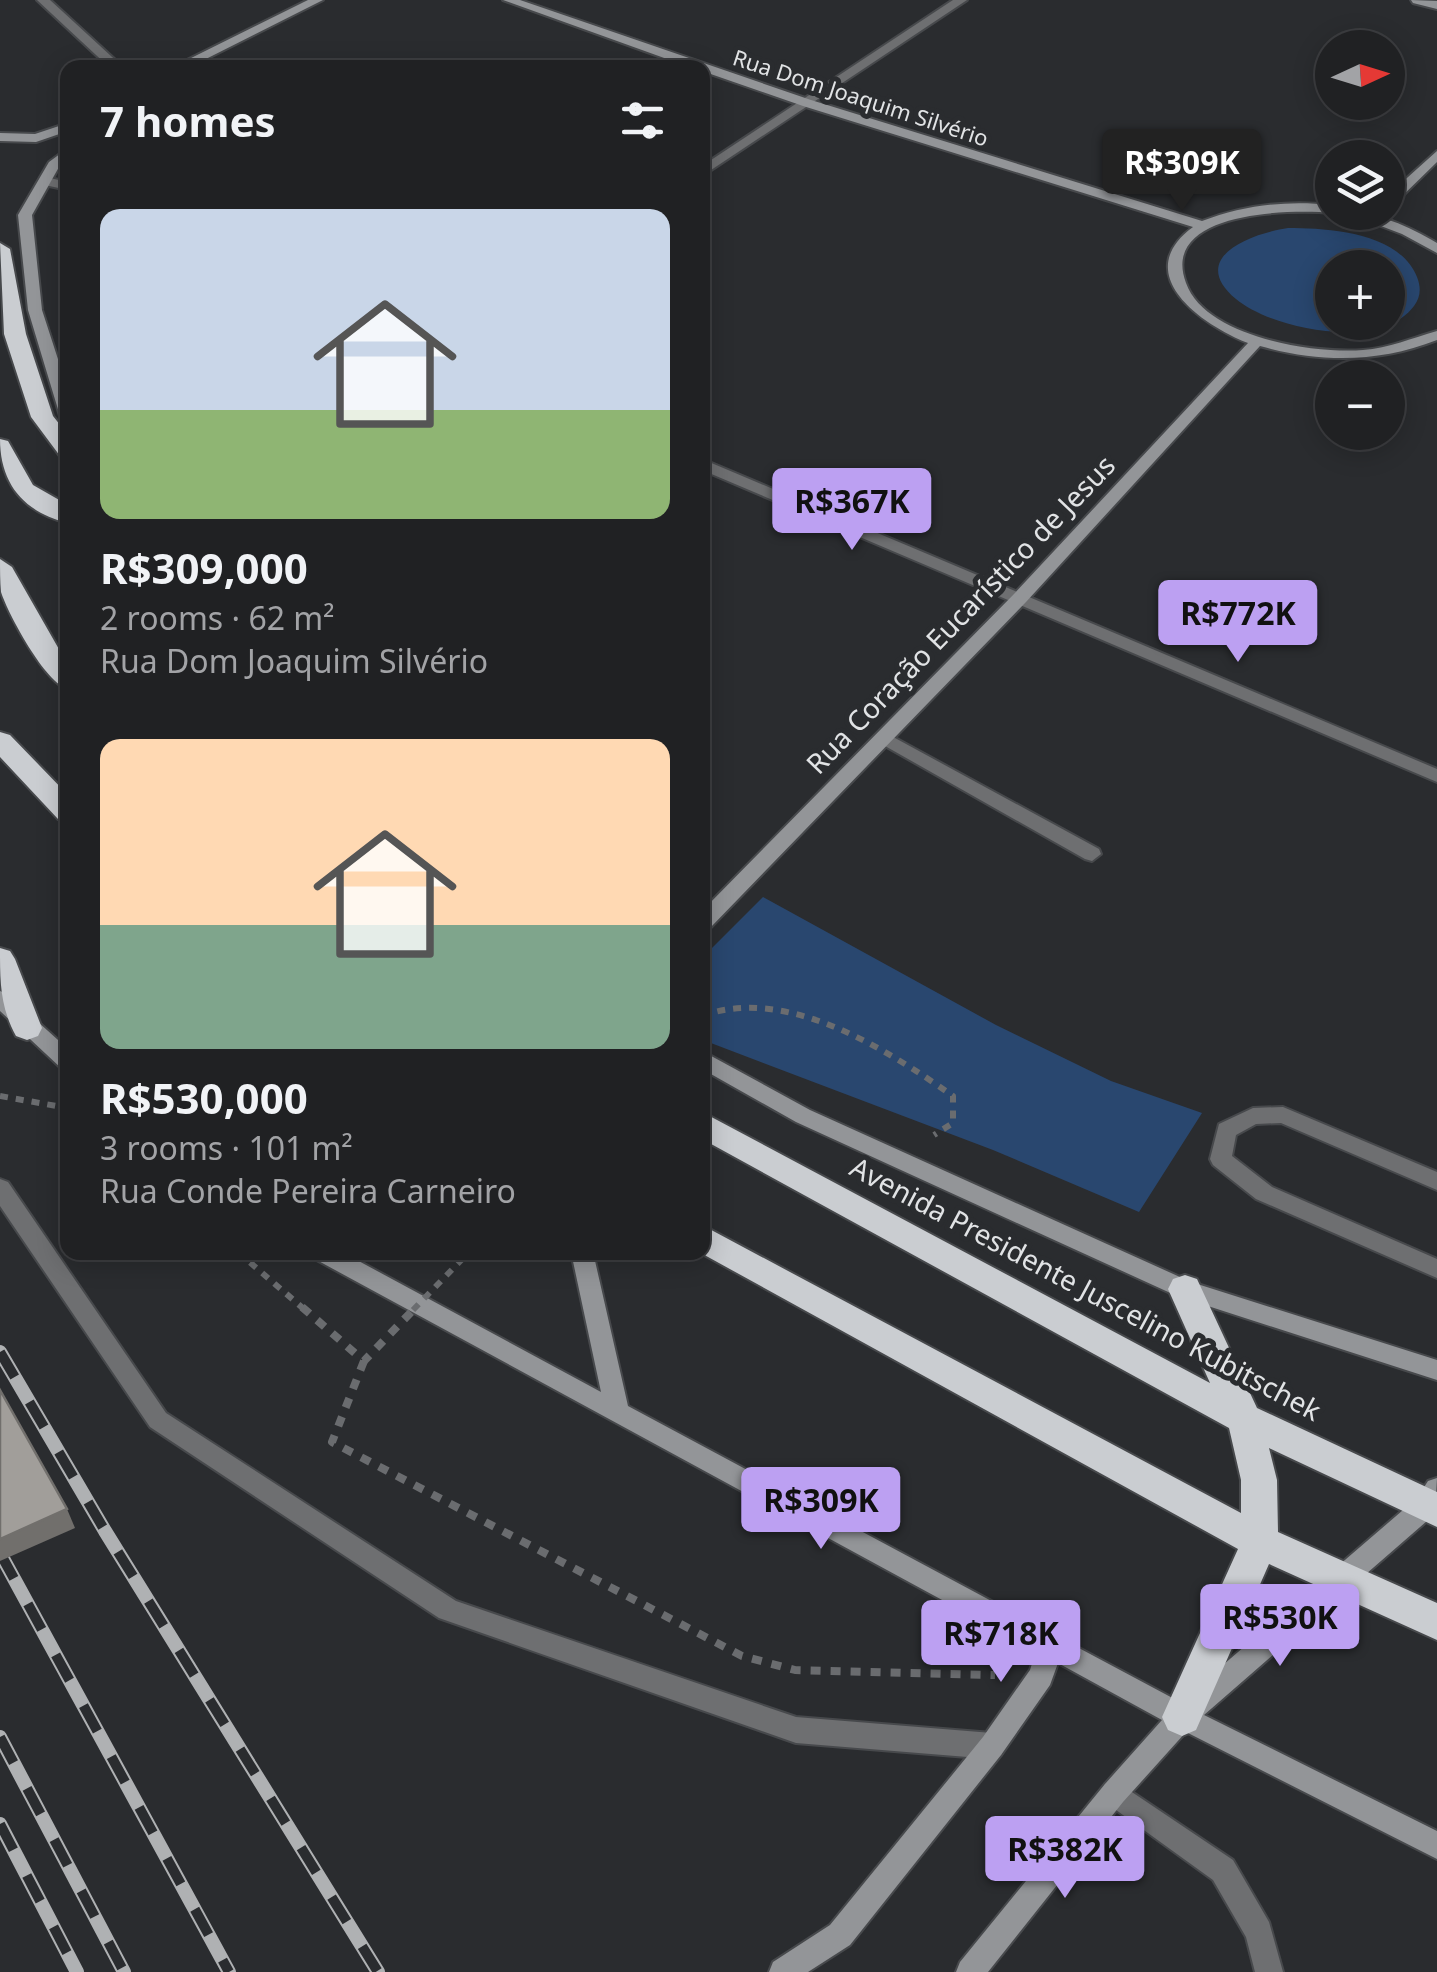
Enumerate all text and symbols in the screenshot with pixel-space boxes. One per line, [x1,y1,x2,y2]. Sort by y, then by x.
north arrow [1315,30,1405,120]
map controls [1315,30,1405,450]
street label: Rua Dom Joaquim Silvério [729,42,993,152]
text: 7 homes [100,92,276,149]
icon: filters [615,93,670,148]
pin: R$309K [1101,129,1263,214]
text: R$309K [1124,140,1240,183]
button: layers [1315,140,1405,230]
button: + [1315,250,1405,340]
icon: home [295,274,475,454]
button: − [1315,360,1405,450]
street label: Rua Coração Eucarístico de Jesus [797,446,1123,782]
pin: R$367K [771,468,933,553]
text: R$367K [794,479,910,522]
text: R$309,000 [100,539,308,596]
pin: R$772K [1157,580,1319,665]
text: R$772K [1180,591,1296,634]
text: 2 rooms · 62 m² [100,596,334,639]
text: Rua Dom Joaquim Silvério [100,639,488,682]
icon: home [295,804,475,984]
text: R$530,000 [100,1069,308,1126]
text: 3 rooms · 101 m² [100,1126,353,1169]
street label: Avenida Presidente Juscelino Kubitschek [844,1147,1328,1429]
text: Rua Conde Pereira Carneiro [100,1169,516,1212]
pin: R$309K [740,1467,902,1552]
text: R$309K [763,1478,879,1521]
pin: R$530K [1199,1584,1361,1669]
text: R$530K [1222,1595,1338,1638]
pin: R$718K [920,1600,1082,1685]
text: R$718K [943,1611,1059,1654]
pin: R$382K [984,1816,1146,1901]
text: R$382K [1007,1827,1123,1870]

